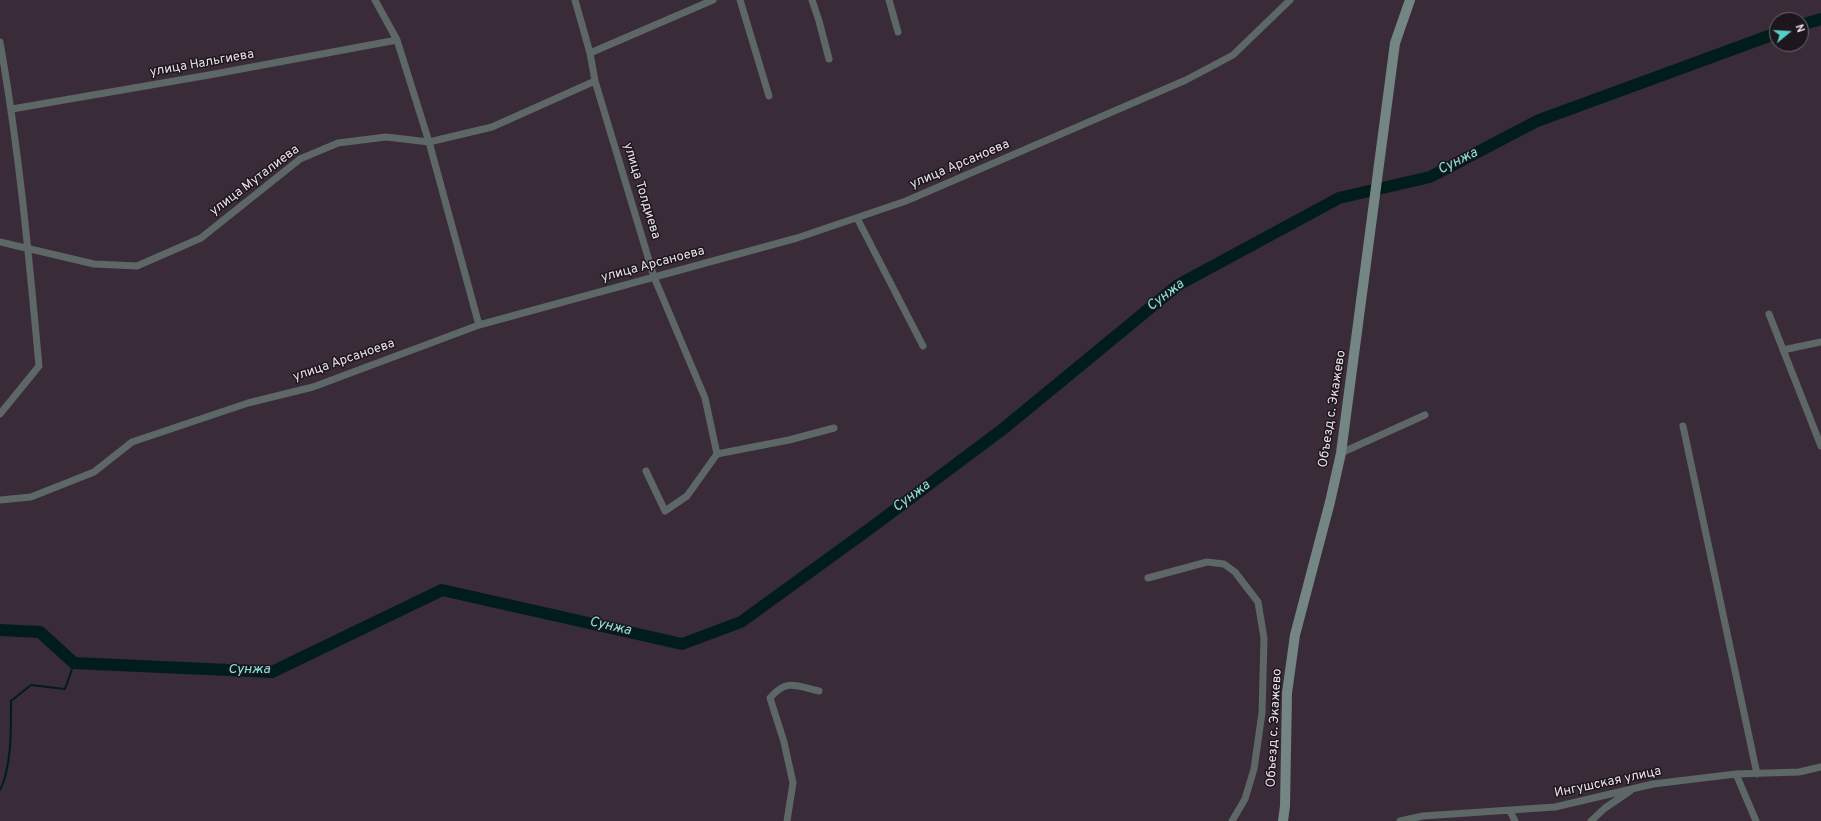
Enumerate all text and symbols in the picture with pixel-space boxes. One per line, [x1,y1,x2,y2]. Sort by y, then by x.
north arrow [1769,12,1809,52]
text: N [1792,23,1807,35]
street label: улица Нальгиева [149,47,255,81]
street label: улица Арсаноева [908,137,1012,193]
street label: улица Толдиева [619,141,663,241]
street label: улица Муталиева [207,142,303,220]
water label: Сунжа [1435,145,1481,179]
street label: улица Арсаноева [599,244,707,286]
water label: Сунжа [1144,277,1188,315]
street label: улица Арсаноева [291,336,397,386]
street label: Объезд с. Экажево [1316,349,1350,469]
water label: Сунжа [890,478,934,516]
water label: Сунжа [588,614,632,640]
water label: Сунжа [228,662,270,678]
street label: Объезд с. Экажево [1264,668,1286,788]
street label: Ингушская улица [1553,764,1663,802]

